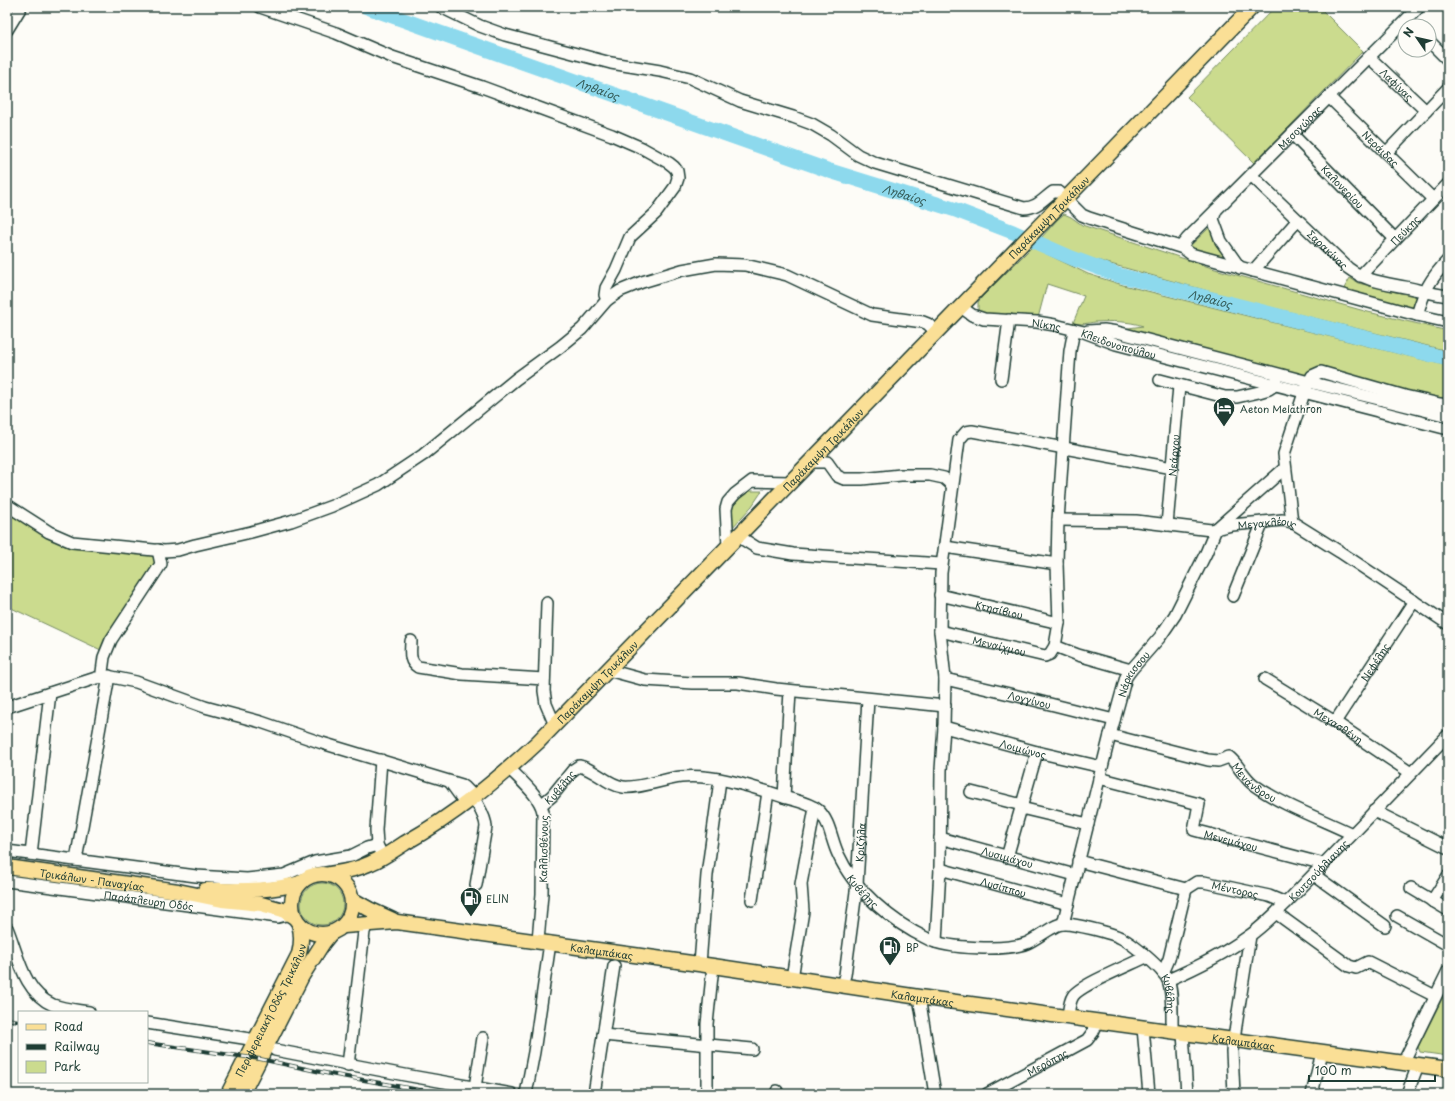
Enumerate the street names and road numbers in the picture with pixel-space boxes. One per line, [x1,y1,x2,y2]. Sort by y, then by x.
street label: Λαφίνας [1377,64,1417,103]
street label: Μεσοχώρας [1274,101,1325,152]
street label: Νεράιδας [1359,127,1403,170]
street label: Καλονερίου [1318,161,1368,211]
street label: Παράκαμψη Τρικάλων [1005,172,1092,261]
street label: Πεύκης [1386,211,1422,248]
street label: Σαρακίνας [1305,226,1352,272]
street label: Νίκης [1032,314,1063,334]
street label: Κλειδονοπούλου [1079,324,1158,362]
street label: Παράκαμψη Τρικάλων [779,404,867,494]
street label: Νεάρχου [1164,433,1182,477]
street label: Μεγακλέους [1237,513,1301,532]
street label: Κτησίβιου [974,596,1025,622]
street label: Μεναίχμου [971,632,1028,659]
street label: Παράκαμψη Τρικάλων [553,637,641,726]
street label: Νεφέλης [1356,639,1392,684]
street label: Νάρκισσου [1113,647,1153,699]
street label: Λογγίνου [1007,687,1053,712]
street label: Μεγασθένη [1311,704,1366,746]
street label: Λοιμώνος [998,735,1048,761]
street label: Μενάνδρου [1229,759,1280,805]
street label: Κυβέλης [541,766,578,807]
street label: Καλλισθένους [535,815,551,883]
street label: Κριζήλα [851,822,868,862]
street label: Μενεμάχου [1203,825,1260,854]
street label: Κουτσούφλιανης [1285,836,1351,904]
street label: Λυσιμάχου [980,842,1035,871]
street label: Τρικάλων - Παναγίας [39,864,145,894]
street label: Κυβέλης [844,871,883,911]
street label: Λυσίππου [979,873,1028,900]
street label: Μέντορος [1211,876,1260,901]
street label: Παράπλευρη Οδός [103,886,194,913]
street label: Καλαμπάκας [570,939,634,962]
street label: Περιφερειακή Οδός Τρικάλων [231,942,308,1079]
street label: Κυβέλης [1158,970,1180,1014]
street label: Καλαμπάκας [890,985,955,1009]
street label: Καλαμπάκας [1211,1029,1276,1053]
street label: Μερόπης [1024,1045,1070,1079]

